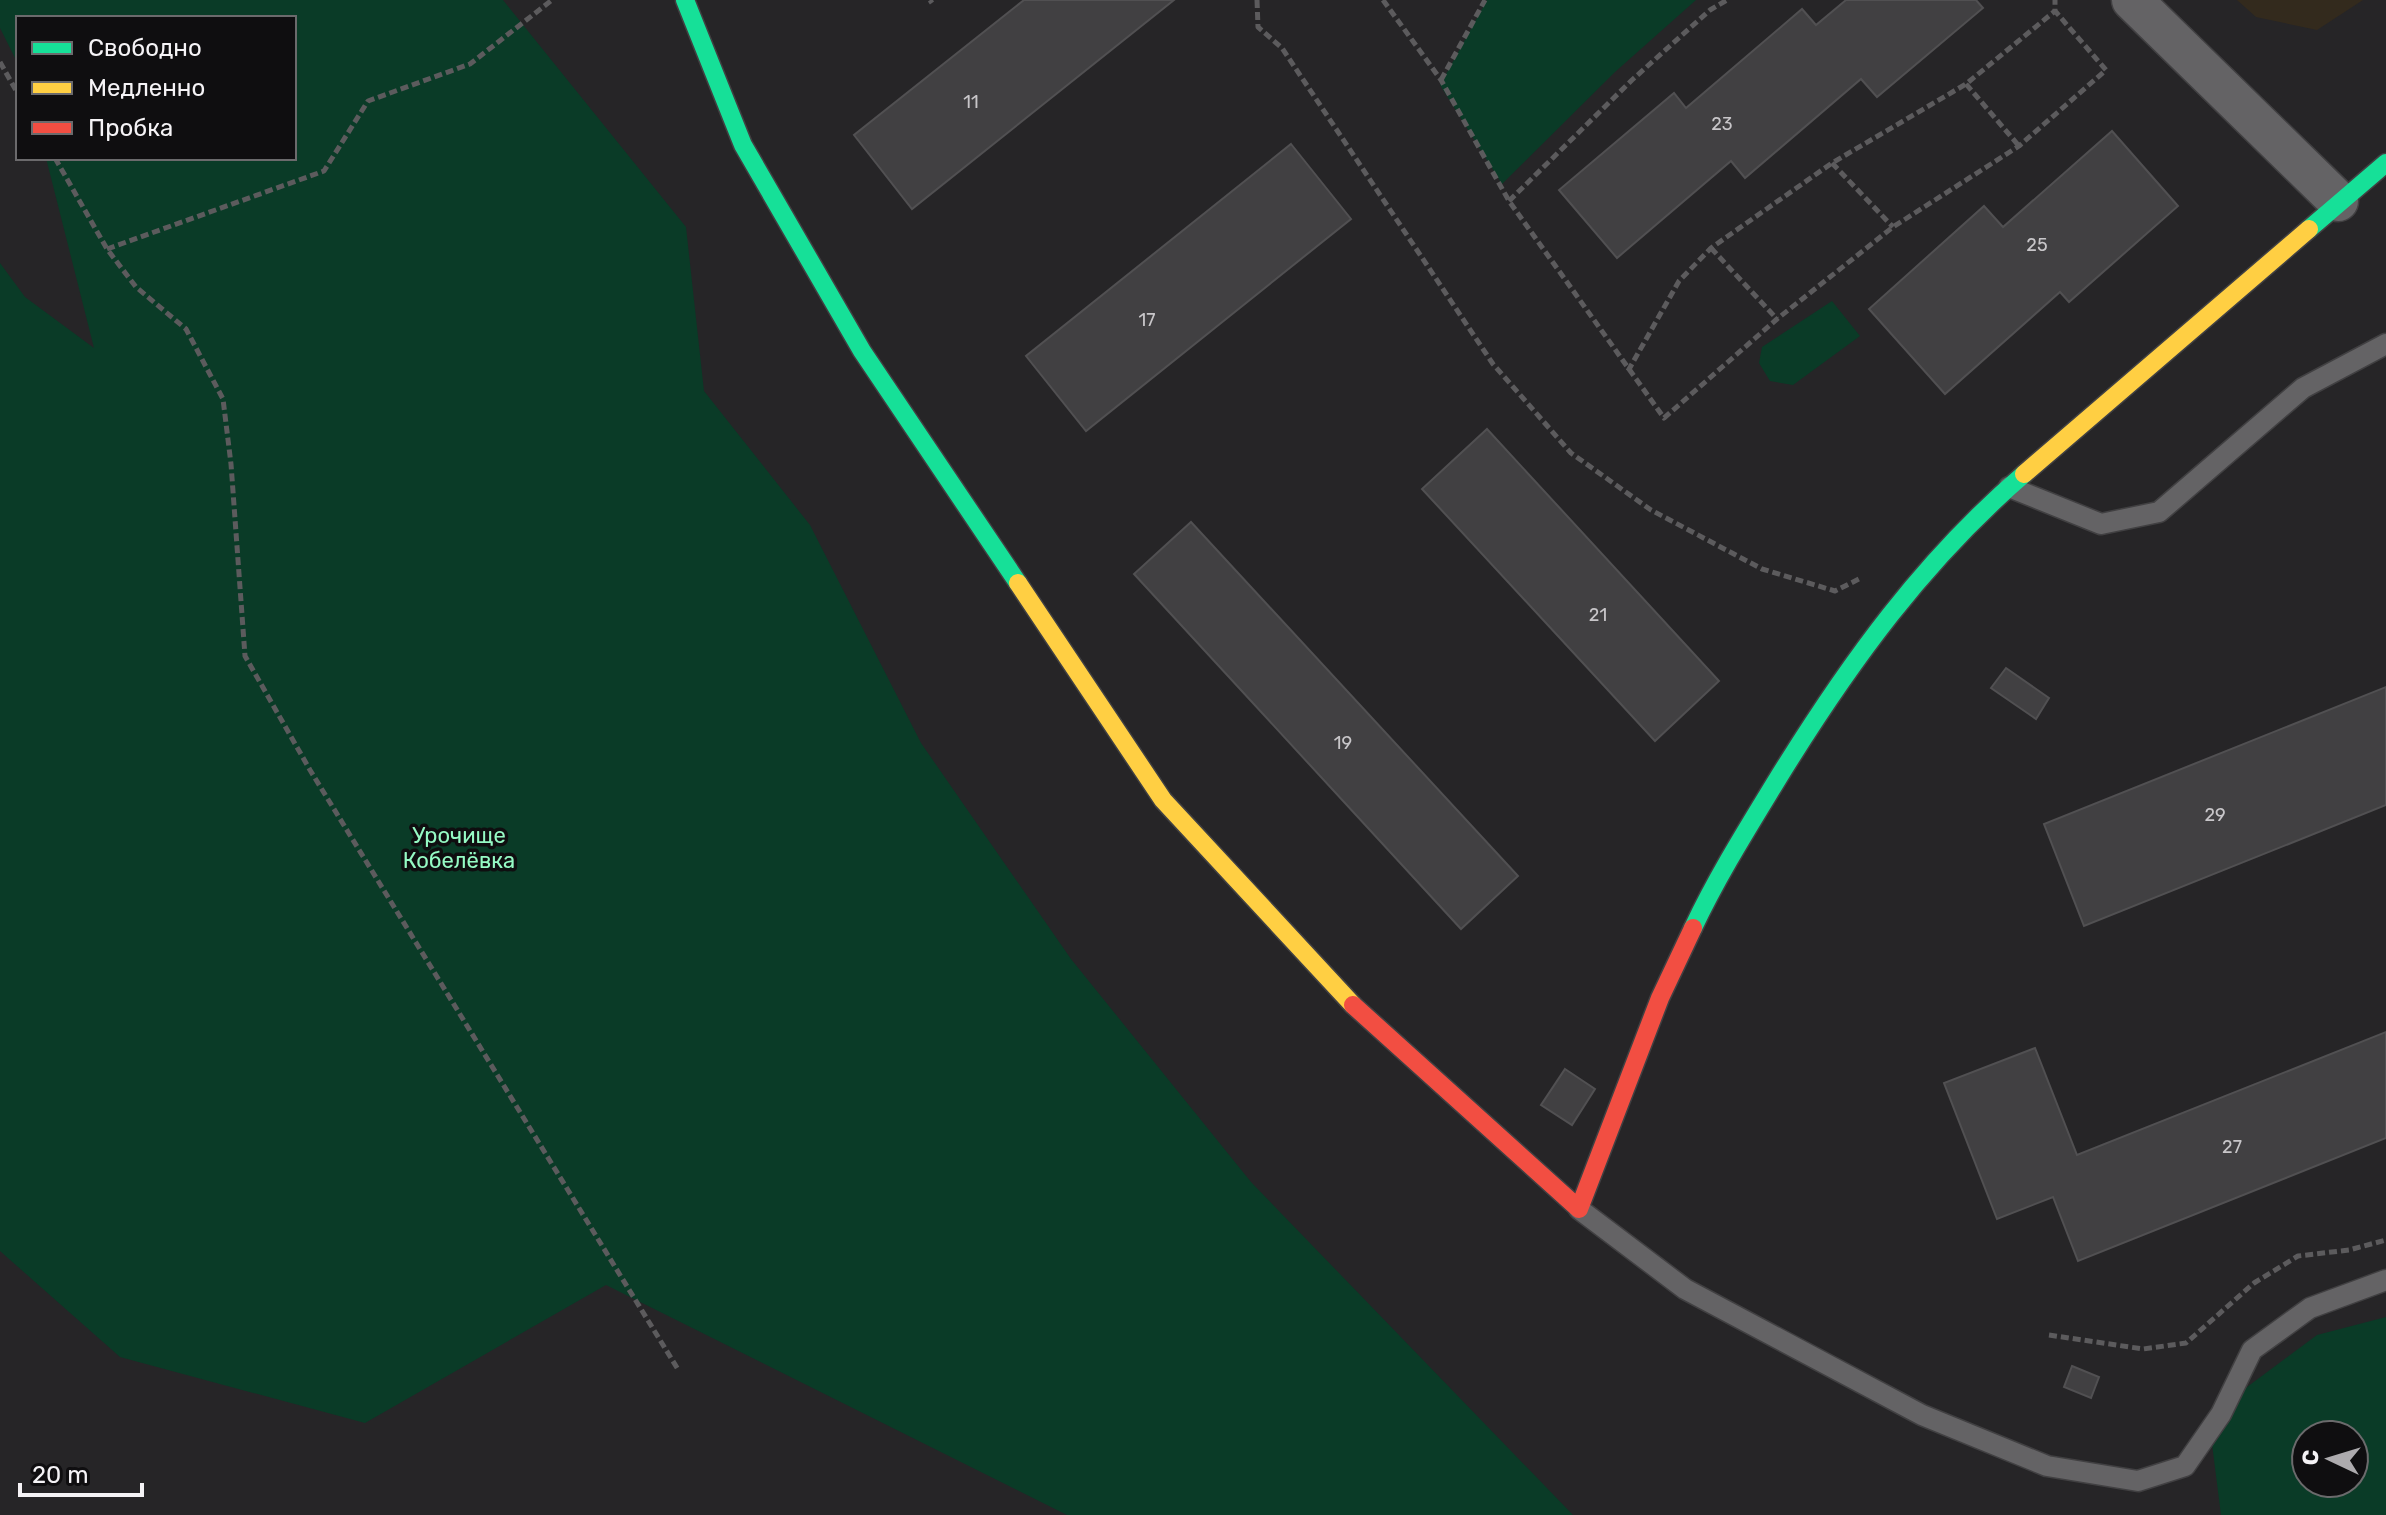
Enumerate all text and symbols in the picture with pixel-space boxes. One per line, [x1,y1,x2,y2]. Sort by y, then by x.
legend [16,16,296,160]
text: Свободно [88,34,202,62]
text: Медленно [88,74,205,102]
house number: 11 [963,91,979,113]
house number: 23 [1711,113,1733,135]
text: Пробка [88,114,173,142]
house number: 25 [2026,234,2048,256]
house number: 17 [1139,309,1155,331]
house number: 21 [1589,604,1607,626]
house number: 19 [1334,732,1352,754]
house number: 29 [2204,804,2226,826]
park label: Урочище Кобелёвка [403,822,515,874]
house number: 27 [2222,1136,2242,1158]
north arrow [2290,1419,2370,1499]
scale bar [20,1447,142,1497]
text: С [2297,1449,2325,1466]
text: 20 m [32,1461,89,1489]

